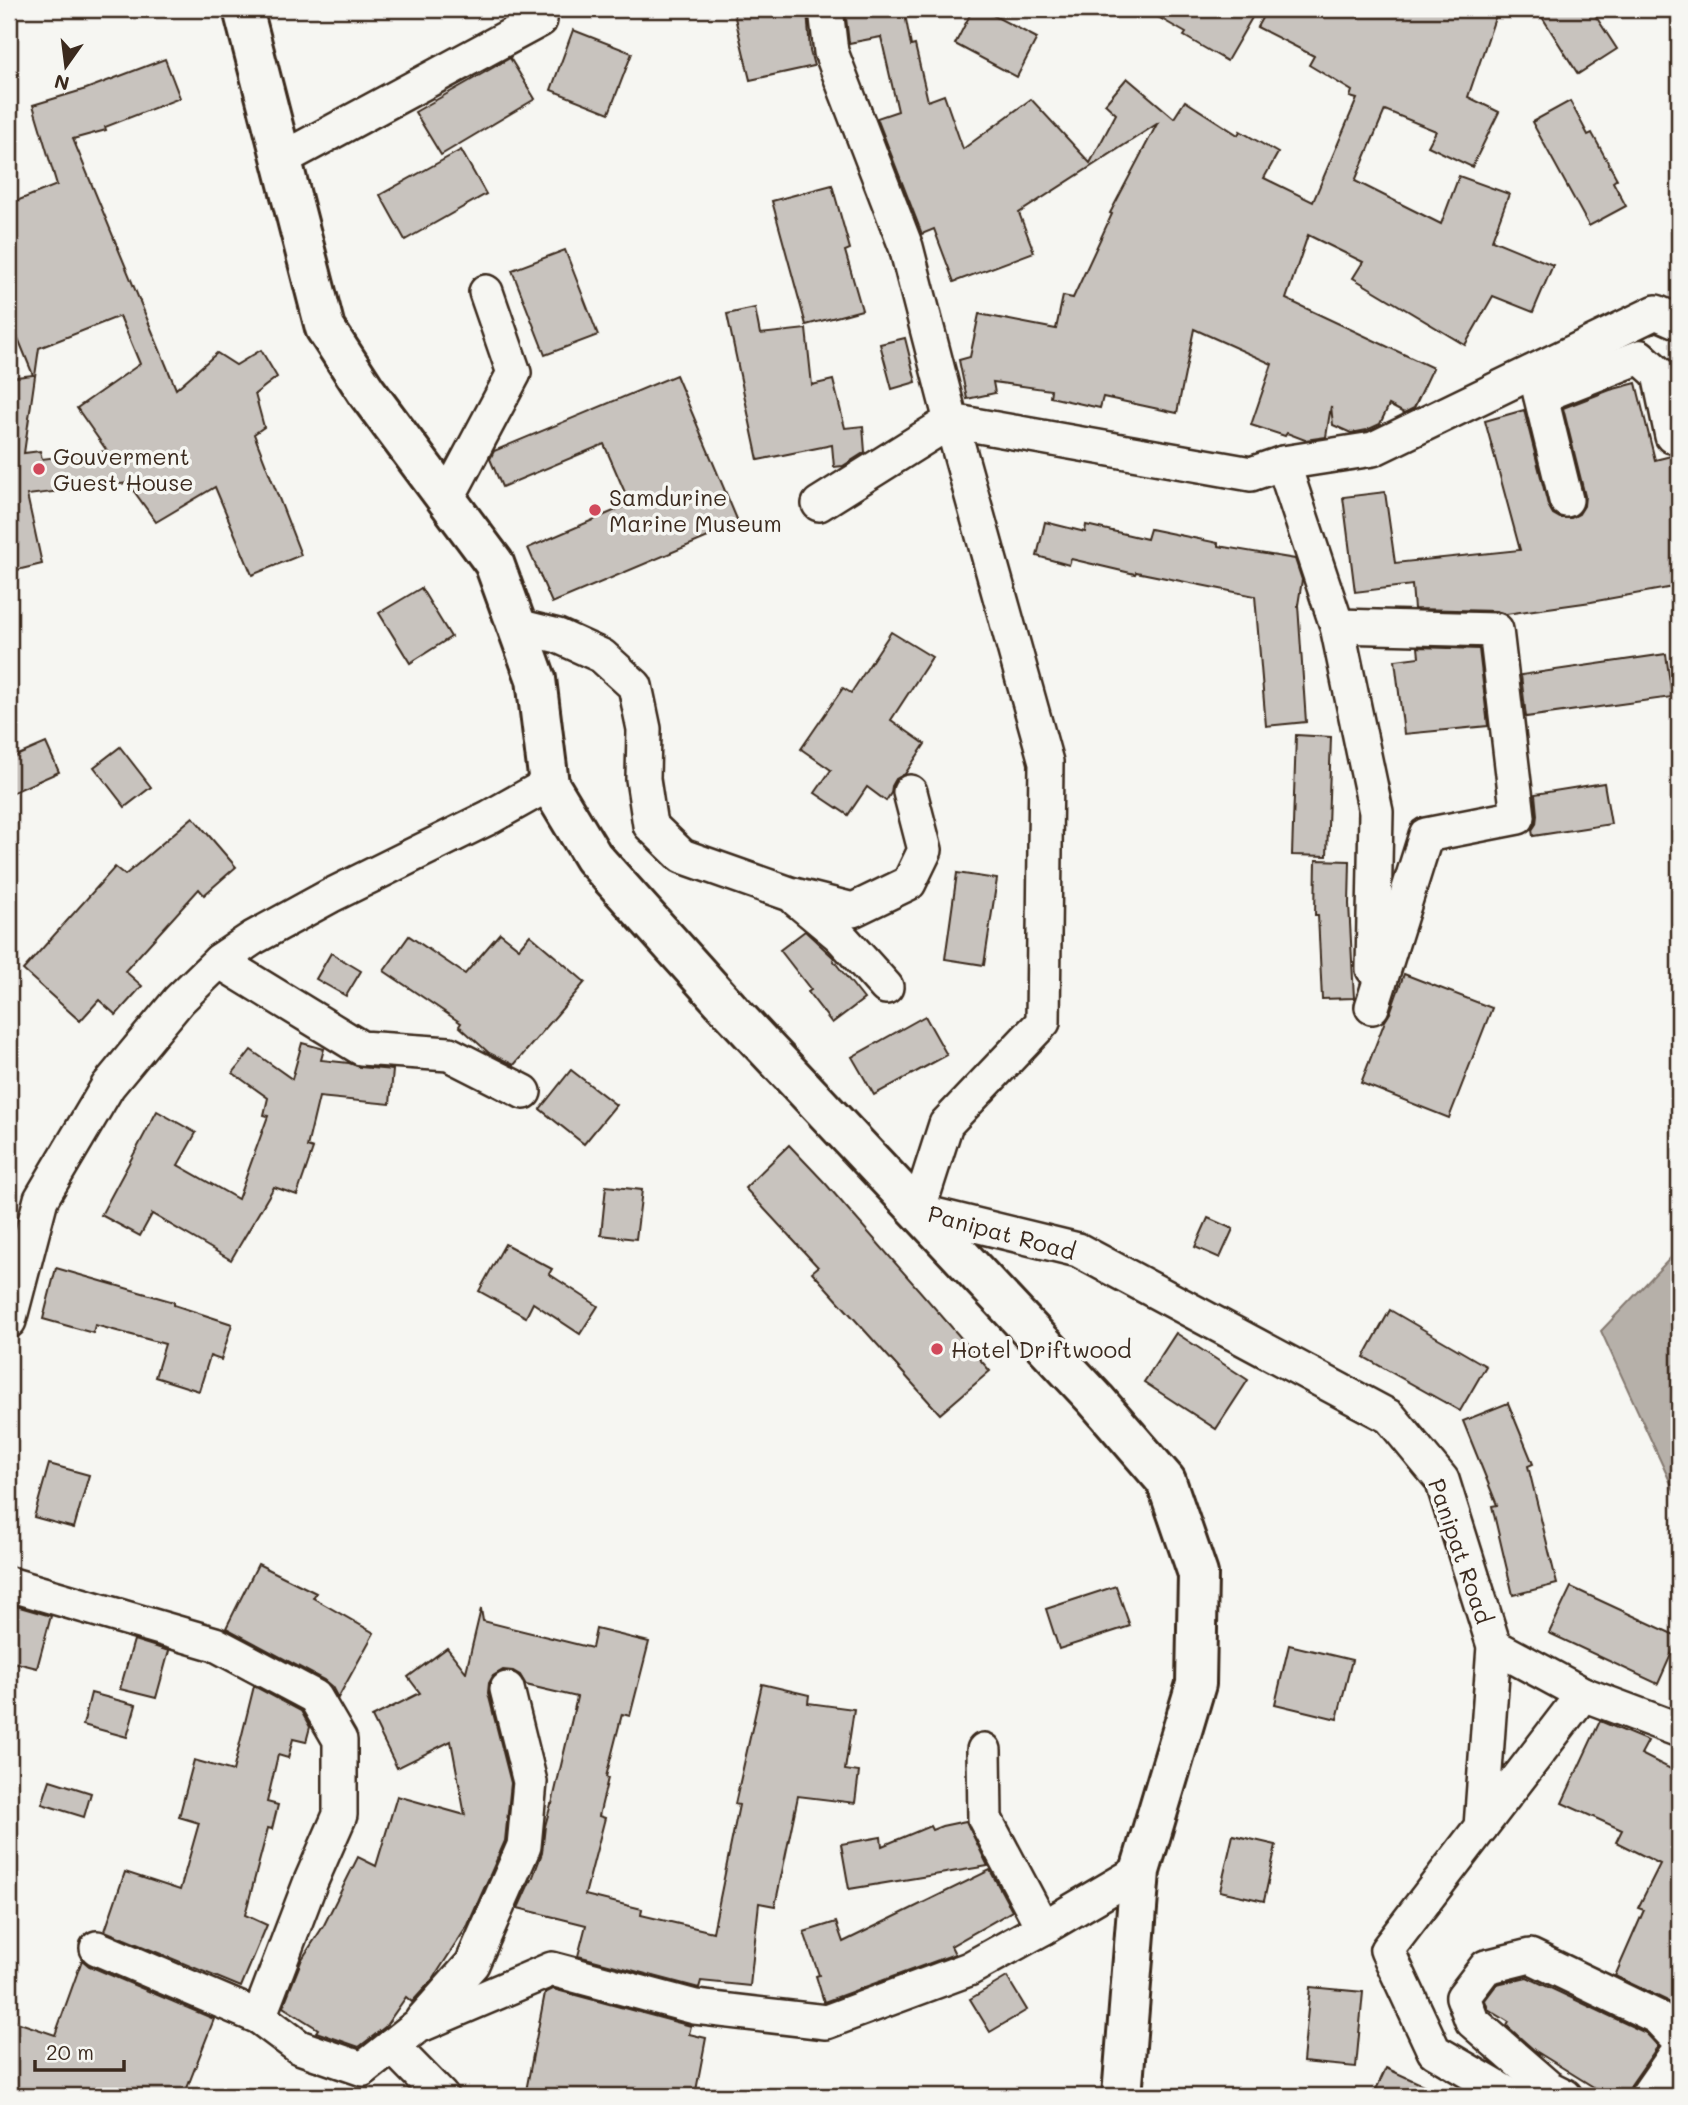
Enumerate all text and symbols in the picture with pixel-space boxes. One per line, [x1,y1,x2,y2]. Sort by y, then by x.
north arrow [32,32,102,102]
text: N [52,69,72,97]
place label: Gouverment Guest House [53,441,194,497]
marker: Gouverment Guest House [31,461,47,477]
place label: Samdurine Marine Museum [609,482,782,538]
marker: Samdurine Marine Museum [587,502,603,518]
street label: Panipat Road [925,1198,1079,1266]
place label: Hotel Driftwood [951,1334,1132,1364]
marker: Hotel Driftwood [929,1341,945,1357]
street label: Panipat Road [1422,1475,1500,1627]
scale bar [35,2028,124,2072]
text: 20 m [46,2038,94,2065]

